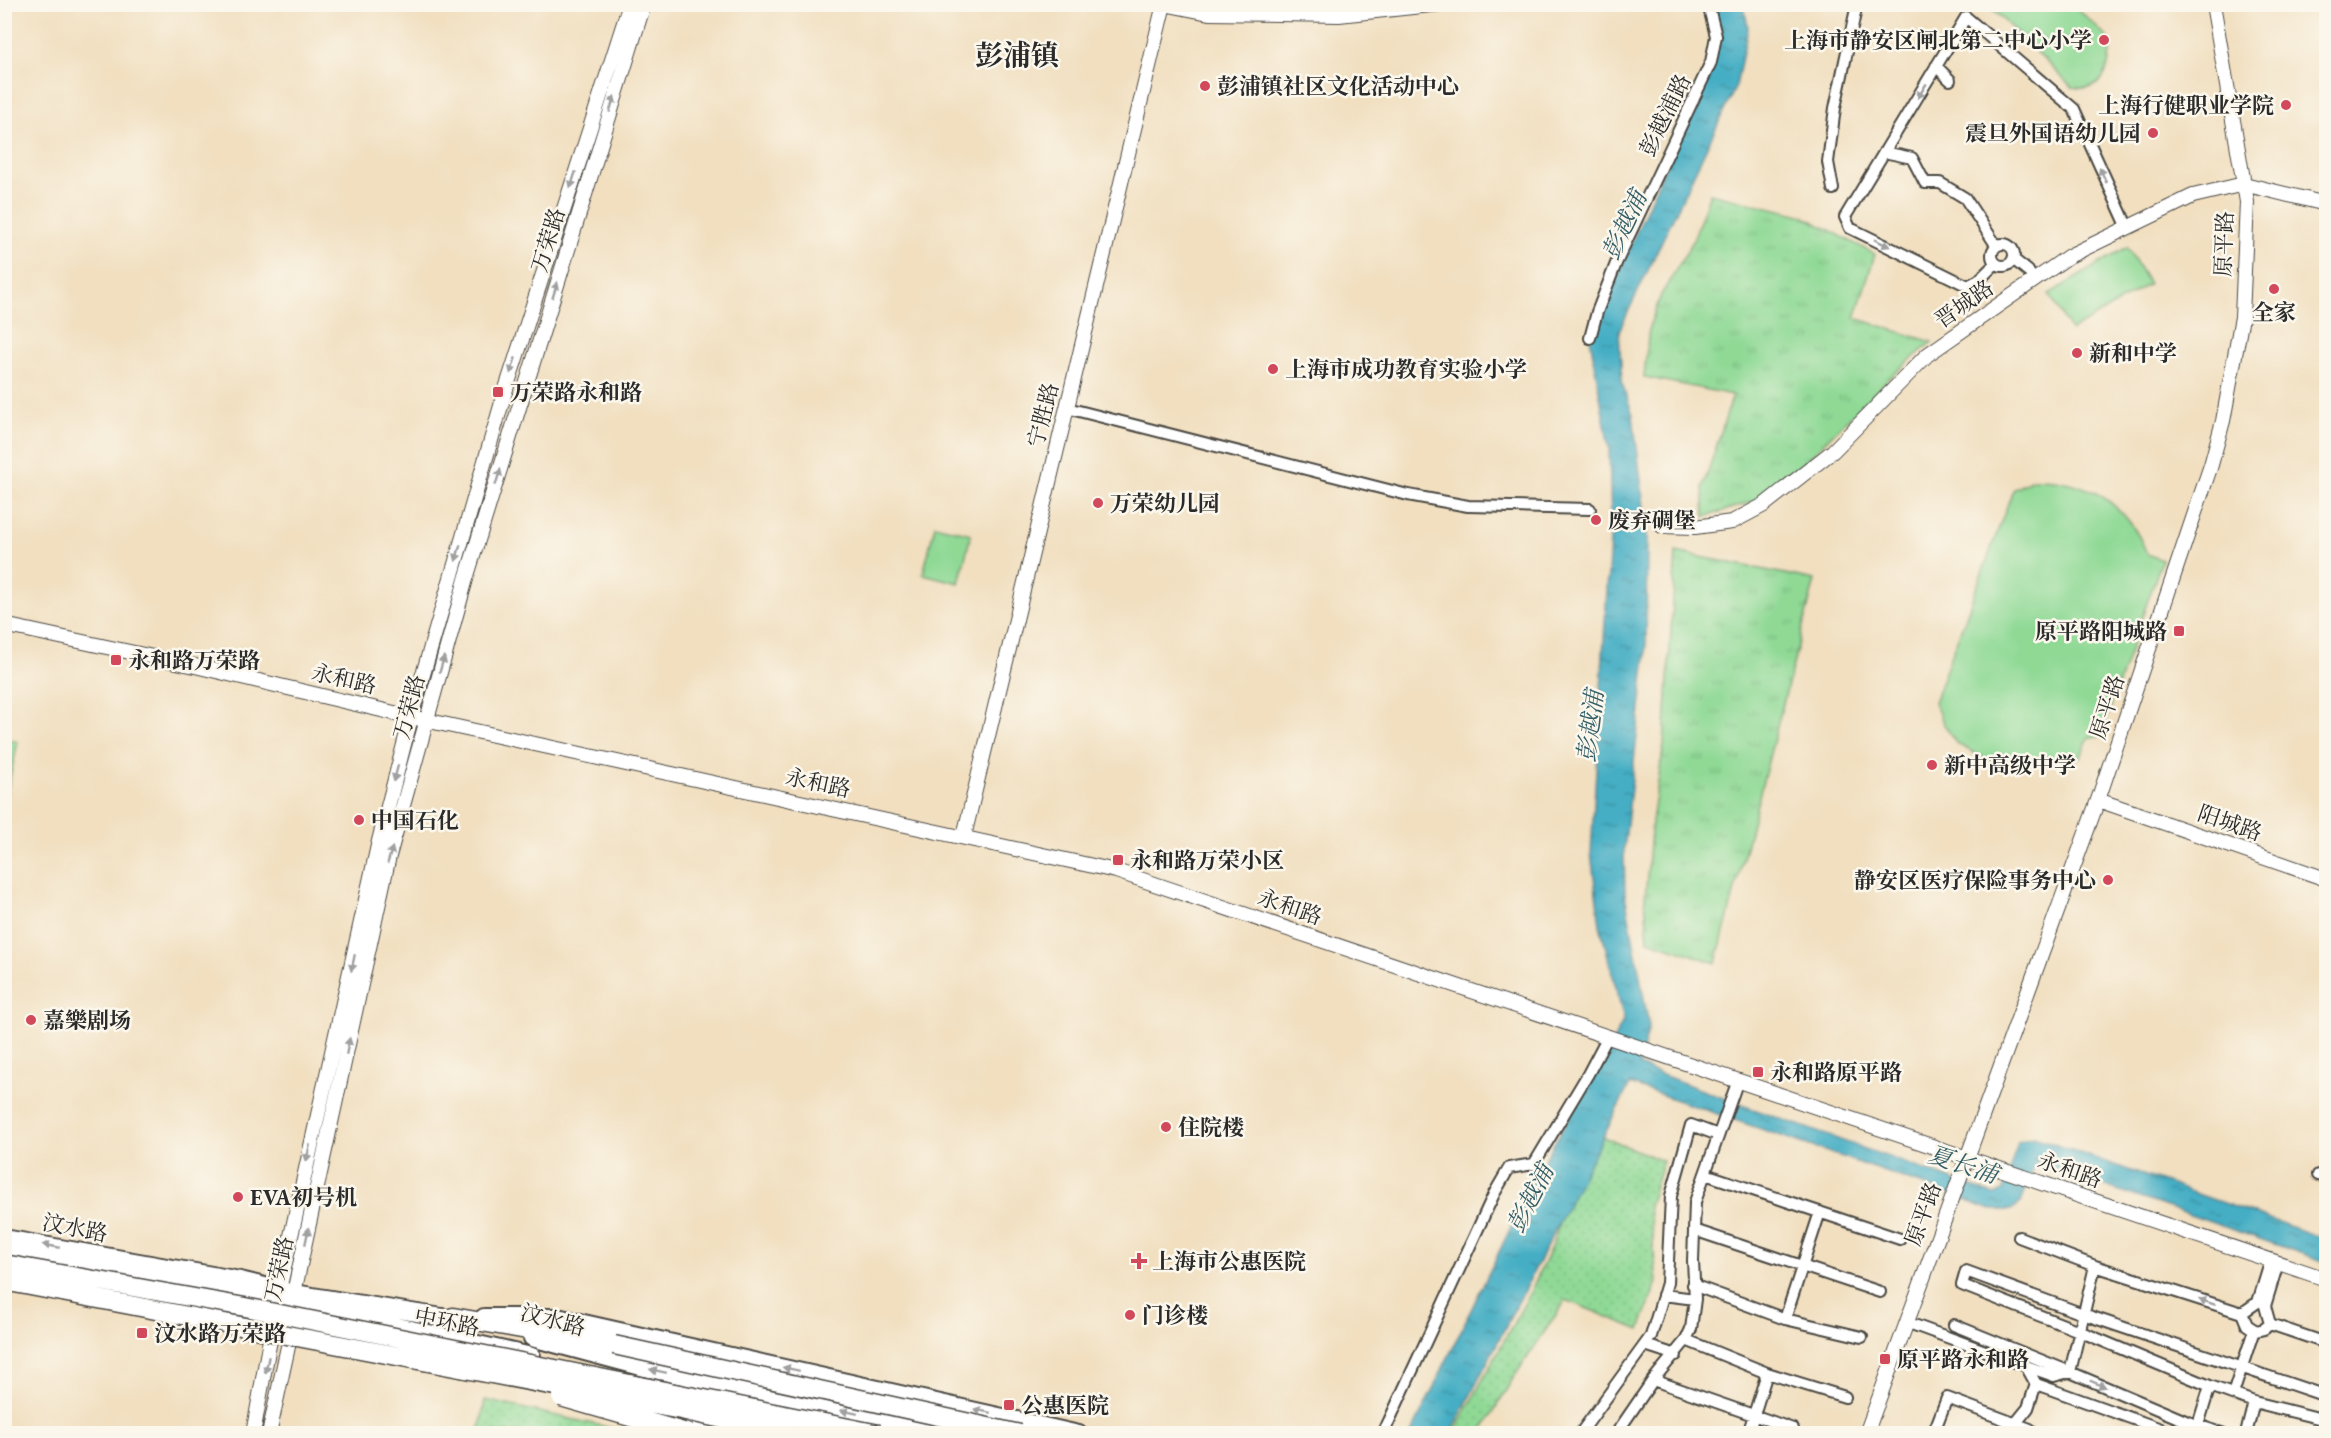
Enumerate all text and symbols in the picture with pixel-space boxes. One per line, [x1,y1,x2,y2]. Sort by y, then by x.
place label: 上海市静安区闸北第二中心小学 [1784,26,2092,55]
marker: 上海市静安区闸北第二中心小学 [2097,33,2111,47]
district label: 彭浦镇 [975,37,1059,73]
street label: 彭越浦路 [1633,69,1697,161]
place label: 彭浦镇社区文化活动中心 [1217,72,1459,101]
marker: 彭浦镇社区文化活动中心 [1198,79,1212,93]
one-way arrow [1916,83,1927,99]
place label: 上海行健职业学院 [2098,91,2274,120]
one-way arrow [608,95,617,113]
marker: 上海行健职业学院 [2279,98,2293,112]
place label: 震旦外国语幼儿园 [1965,119,2141,148]
marker: 震旦外国语幼儿园 [2146,126,2160,140]
one-way arrow [2098,166,2108,184]
one-way arrow [568,171,577,189]
water label: 彭越浦 [1595,182,1655,264]
street label: 万荣路 [524,204,572,276]
street label: 原平路 [2208,211,2240,277]
one-way arrow [1873,238,1891,248]
street label: 晋城路 [1929,273,1999,335]
one-way arrow [551,281,560,299]
marker: 全家 [2267,282,2281,296]
place label: 全家 [2252,298,2296,327]
place label: 新和中学 [2089,339,2177,368]
marker: 新和中学 [2070,346,2084,360]
place label: 上海市成功教育实验小学 [1285,355,1527,384]
one-way arrow [508,357,517,375]
marker: 上海市成功教育实验小学 [1266,362,1280,376]
place label: 万荣路永和路 [510,378,642,407]
street label: 宁胜路 [1021,379,1065,451]
marker: 万荣路永和路 [491,385,505,399]
one-way arrow [494,468,503,486]
place label: 万荣幼儿园 [1110,489,1220,518]
marker: 万荣幼儿园 [1091,496,1105,510]
place label: 废弃碉堡 [1608,506,1696,535]
marker: 废弃碉堡 [1589,513,1603,527]
one-way arrow [452,543,462,562]
place label: 原平路阳城路 [2035,617,2167,646]
marker: 原平路阳城路 [2172,624,2186,638]
place label: 永和路万荣路 [128,646,260,675]
marker: 永和路万荣路 [109,653,123,667]
one-way arrow [438,654,447,672]
street label: 永和路 [309,657,379,701]
street label: 万荣路 [386,671,432,743]
street label: 原平路 [2083,671,2131,743]
water label: 彭越浦 [1570,684,1610,764]
place label: 新中高级中学 [1944,751,2076,780]
marker: 新中高级中学 [1925,758,1939,772]
street label: 永和路 [783,762,853,804]
one-way arrow [391,764,401,782]
street label: 阳城路 [2194,799,2266,847]
place label: 中国石化 [371,806,459,835]
marker: 中国石化 [352,813,366,827]
one-way arrow [386,846,395,864]
place label: 永和路万荣小区 [1130,846,1284,875]
marker: 永和路万荣小区 [1111,853,1125,867]
place label: 静安区医疗保险事务中心 [1854,866,2096,895]
marker: 静安区医疗保险事务中心 [2101,873,2115,887]
street label: 永和路 [1254,883,1326,931]
one-way arrow [348,954,357,973]
place label: 嘉樂剧场 [43,1006,131,1035]
marker: 嘉樂剧场 [24,1013,38,1027]
one-way arrow [344,1036,353,1055]
place label: 永和路原平路 [1770,1058,1902,1087]
marker: 永和路原平路 [1751,1065,1765,1079]
place label: 住院楼 [1178,1113,1244,1142]
marker: 住院楼 [1159,1120,1173,1134]
water label: 夏长浦 [1924,1138,2006,1191]
one-way arrow [303,1144,313,1162]
street label: 永和路 [2034,1146,2106,1194]
water label: 彭越浦 [1500,1155,1562,1237]
street label: 原平路 [1898,1178,1948,1250]
place label: EVA初号机 [250,1183,357,1212]
marker: EVA初号机 [231,1190,245,1204]
street label: 汶水路 [40,1207,110,1249]
one-way arrow [303,1227,312,1246]
street label: 万荣路 [258,1234,300,1304]
one-way arrow [42,1241,61,1250]
place label: 上海市公惠医院 [1152,1247,1306,1276]
marker: 上海市公惠医院 [1130,1252,1148,1270]
street label: 汶水路 [517,1297,589,1343]
one-way arrow [2198,1297,2216,1306]
street label: 中环路 [412,1301,482,1343]
place label: 门诊楼 [1142,1301,1208,1330]
marker: 门诊楼 [1123,1308,1137,1322]
place label: 汶水路万荣路 [154,1319,286,1348]
marker: 汶水路万荣路 [135,1326,149,1340]
place label: 原平路永和路 [1897,1345,2029,1374]
marker: 原平路永和路 [1878,1352,1892,1366]
one-way arrow [262,1355,271,1374]
one-way arrow [782,1364,801,1373]
one-way arrow [649,1365,668,1375]
one-way arrow [2089,1380,2107,1389]
place label: 公惠医院 [1021,1391,1109,1420]
marker: 公惠医院 [1002,1398,1016,1412]
one-way arrow [972,1406,991,1415]
one-way arrow [839,1407,858,1416]

